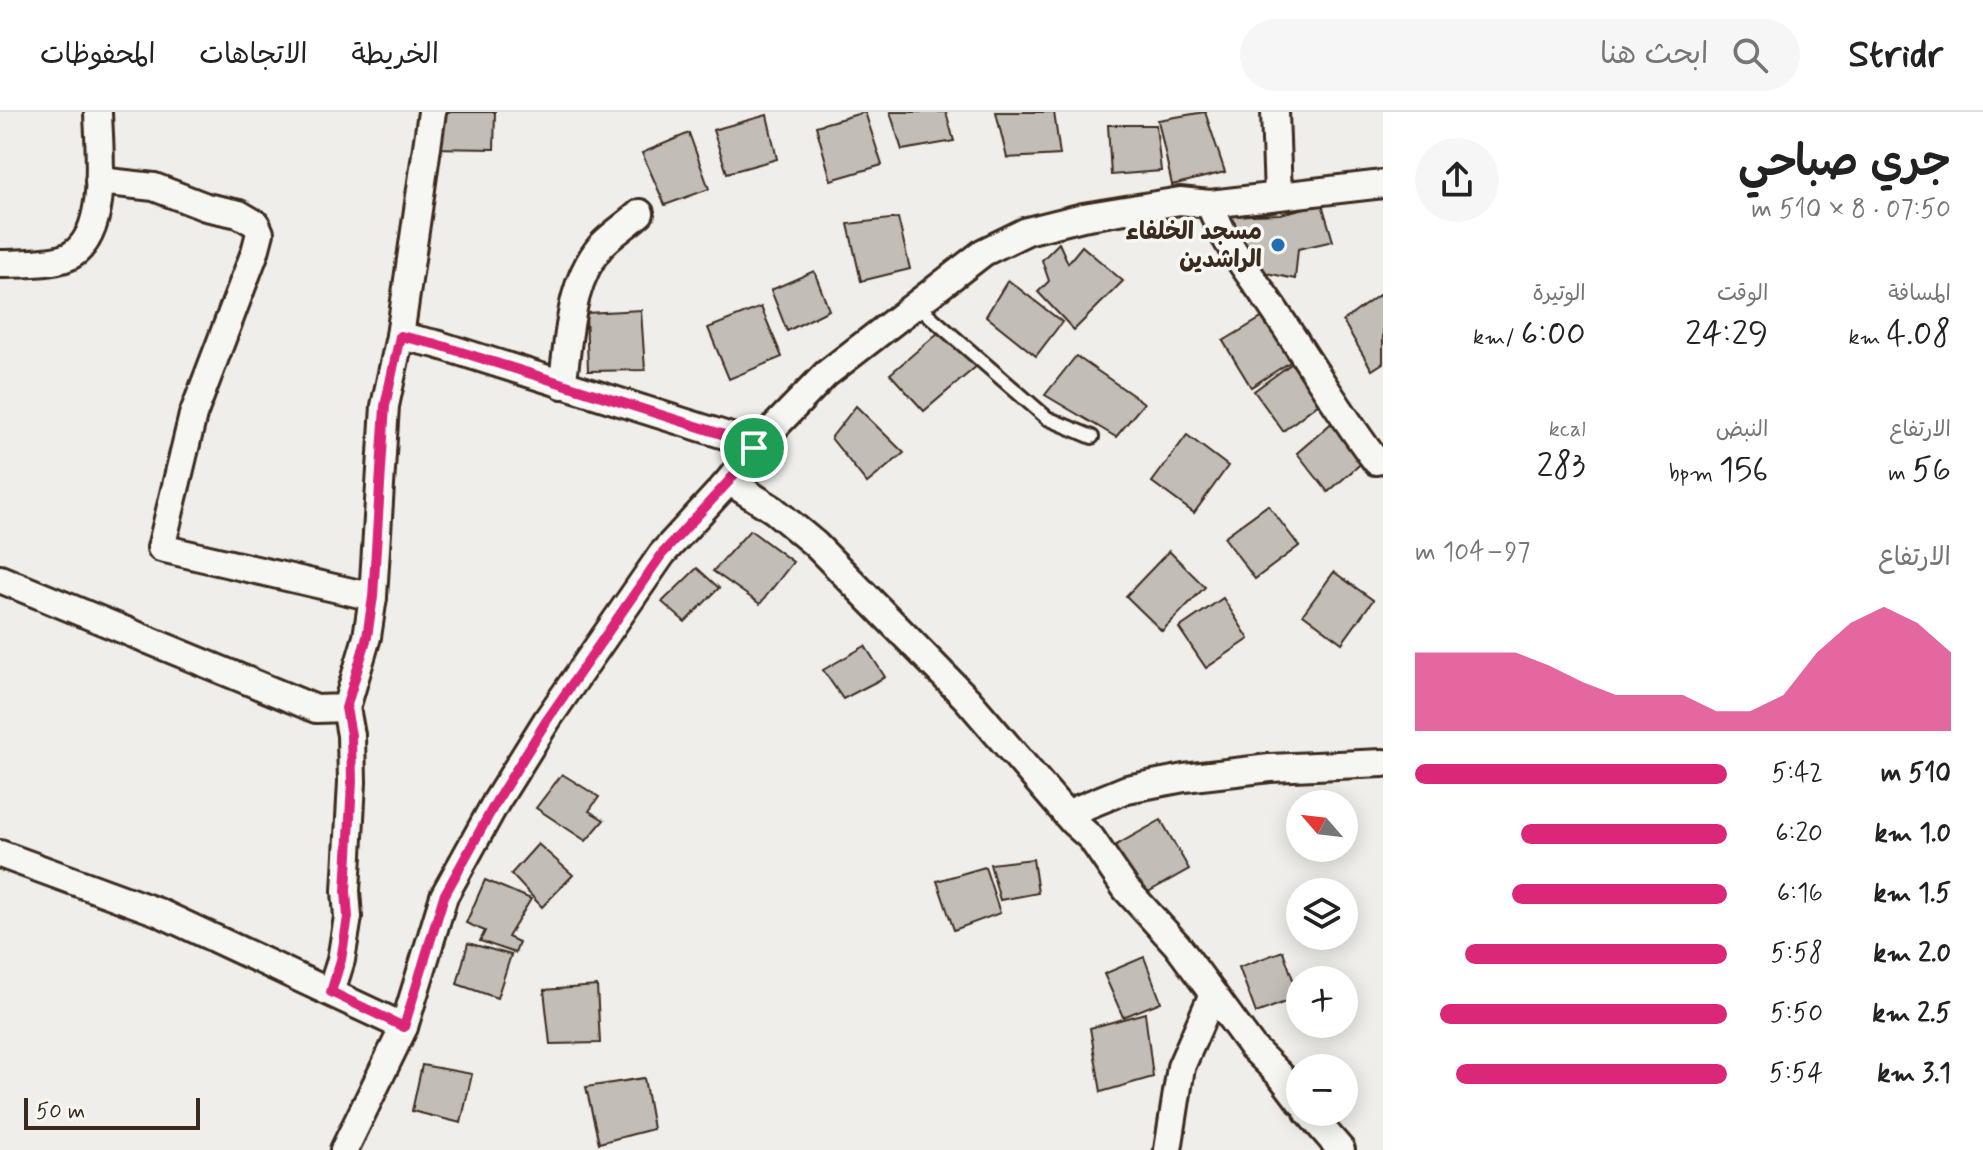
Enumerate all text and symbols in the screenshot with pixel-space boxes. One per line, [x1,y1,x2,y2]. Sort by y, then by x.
search box [1240,19,1800,91]
text: Stridr [1848,31,1943,80]
icon: search [1728,33,1772,77]
text: ابحث هنا [1600,35,1708,74]
text: المحفوظات [40,37,155,74]
text: الاتجاهات [199,37,307,74]
text: الخريطة [351,37,439,74]
text: جري صباحي [1738,134,1951,192]
button: share [1415,138,1499,222]
text: 07:50 · 8 × 510 m [1751,193,1951,227]
place label: مسجد الخلفاء الراشدين [1126,217,1262,276]
marker: مسجد الخلفاء الراشدين [1269,236,1287,254]
text: الوتيرة [1533,280,1586,308]
text: الوقت [1717,280,1768,308]
text: المسافة [1888,280,1951,308]
text: 6:00 [1521,312,1586,357]
text: 24:29 [1685,312,1768,357]
text: 4.08 [1887,312,1951,357]
text: /km [1473,324,1521,352]
text: km [1848,324,1887,352]
pin [720,414,788,482]
text: kcal [1549,416,1586,444]
text: النبض [1716,416,1768,444]
text: الارتفاع [1889,416,1951,444]
icon: arrive [732,426,776,470]
text: 283 [1537,444,1586,489]
text: 156 [1719,448,1768,493]
text: 56 [1912,448,1951,493]
text: bpm [1669,460,1719,488]
text: m [1888,460,1912,488]
text: 97–104 m [1415,536,1530,570]
text: الارتفاع [1878,541,1951,575]
text: 5:42 [1772,757,1823,791]
text: 510 m [1881,757,1951,791]
north arrow [1286,790,1358,862]
map controls [1286,790,1358,1126]
text: 6:20 [1775,817,1823,851]
text: 1.0 km [1874,817,1951,851]
text: 6:16 [1777,877,1823,911]
text: 1.5 km [1873,877,1951,911]
button: layers [1286,878,1358,950]
text: 5:58 [1771,937,1823,971]
text: 2.0 km [1873,937,1951,971]
button: + [1286,966,1358,1038]
text: 5:50 [1770,997,1823,1031]
text: 2.5 km [1872,997,1951,1031]
button: − [1286,1054,1358,1126]
text: 5:54 [1769,1057,1823,1091]
text: 3.1 km [1877,1057,1951,1091]
scale bar [24,1094,200,1130]
text: 50 m [36,1098,85,1126]

